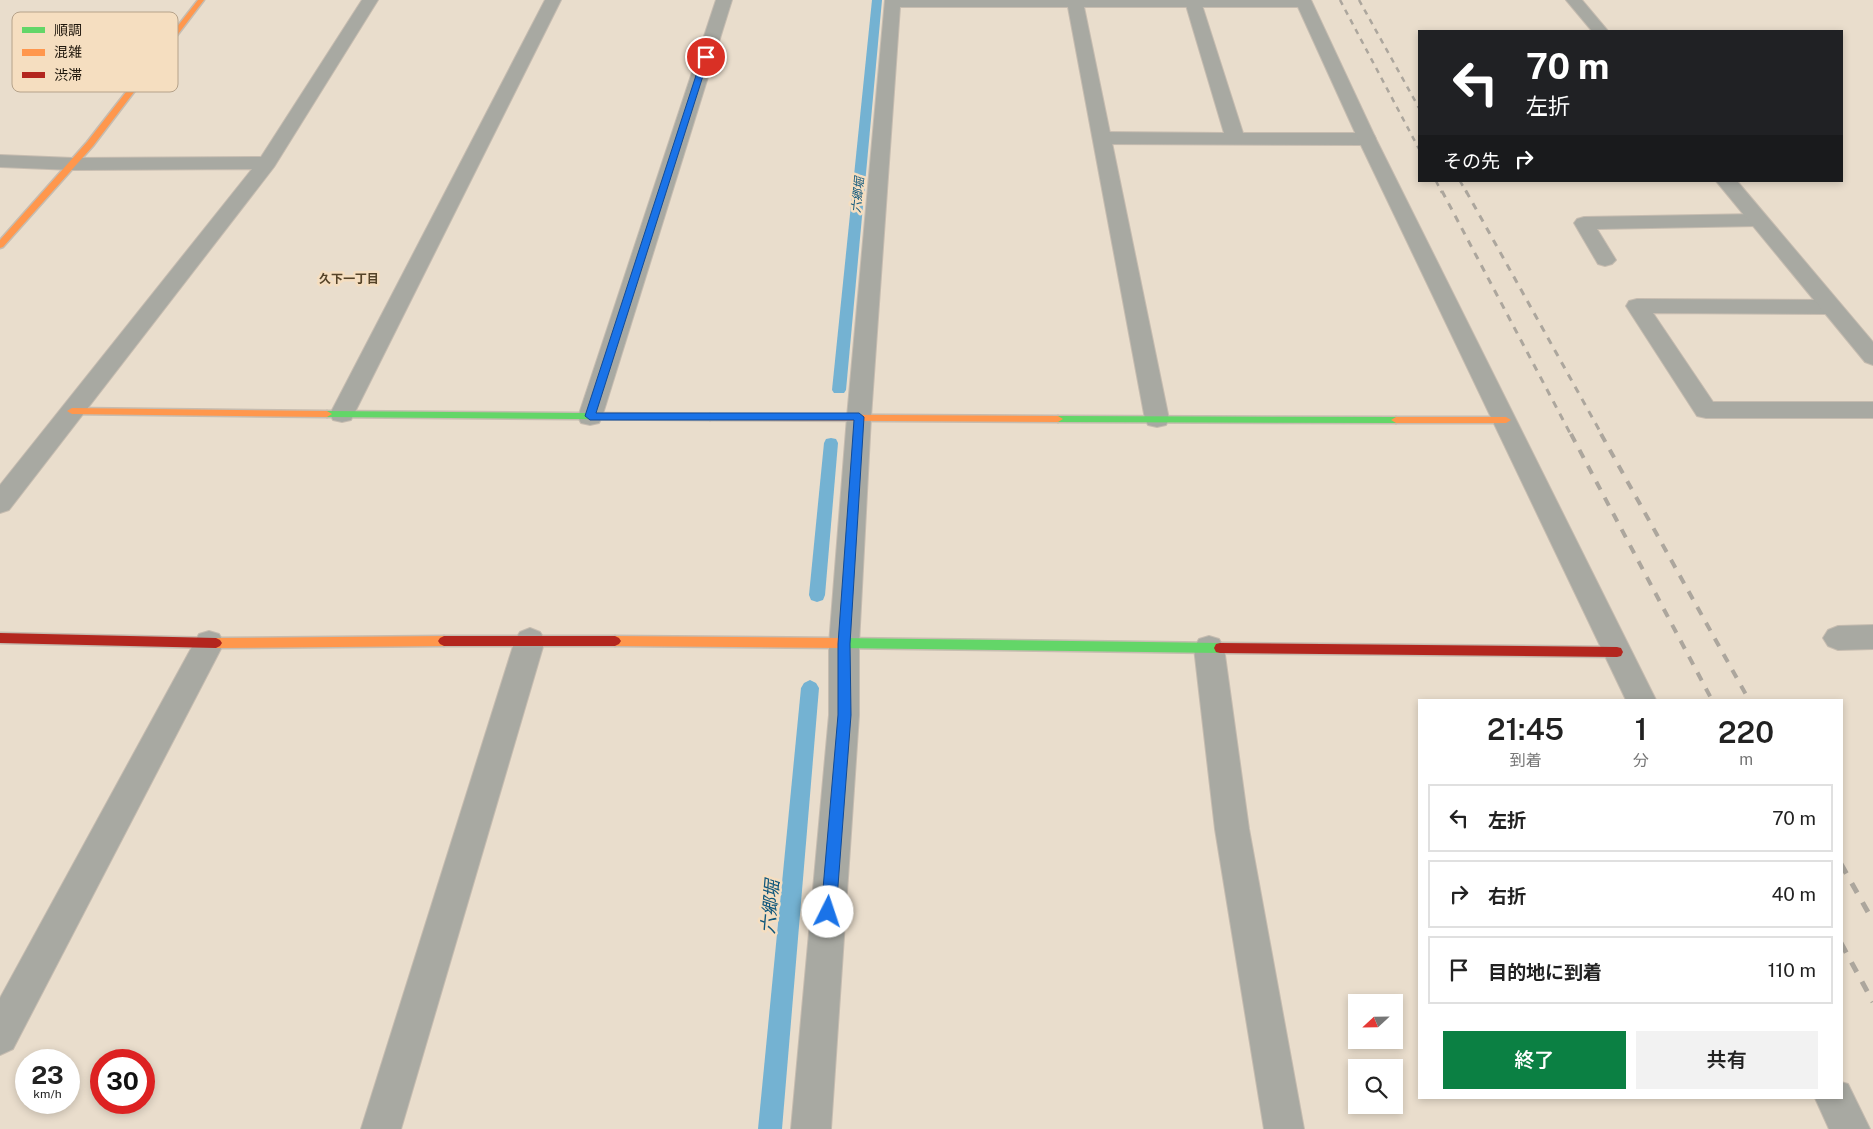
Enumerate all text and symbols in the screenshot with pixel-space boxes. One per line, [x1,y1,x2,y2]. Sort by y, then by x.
legend [12,12,178,92]
text: 順調 [54,22,82,38]
pin [685,36,727,78]
icon: arrive [692,43,720,71]
text: 混雑 [54,44,82,60]
text: 70 m [1526,46,1609,87]
icon: left [1443,50,1508,115]
text: 渋滞 [54,67,82,83]
text: 左折 [1526,93,1570,119]
icon: right [1510,145,1538,173]
text: その先 [1443,150,1500,172]
water label: 六郷堀 [849,174,867,214]
district label: 久下一丁目 [319,272,379,286]
text: 21:45 [1487,711,1564,747]
text: 1 [1635,711,1647,747]
text: 220 [1718,714,1774,750]
text: m [1739,750,1753,769]
text: 到着 [1510,751,1542,770]
text: 分 [1633,751,1649,770]
icon: left [1445,804,1473,832]
text: 70 m [1772,807,1816,829]
text: 左折 [1488,809,1526,831]
water label: 六郷堀 [757,876,783,935]
icon: right [1445,880,1473,908]
text: 40 m [1771,883,1816,905]
position arrow [801,885,853,937]
text: 右折 [1488,885,1526,907]
icon: arrive [1445,956,1473,984]
text: 110 m [1768,959,1816,981]
text: 目的地に到着 [1488,961,1602,983]
north arrow [1348,994,1402,1049]
map controls [1348,994,1403,1114]
button: 終了 [1443,1031,1626,1089]
button: 共有 [1636,1031,1818,1089]
speed limit sign: 30 [90,1049,155,1114]
button: search [1348,1059,1403,1114]
text: 23 [31,1060,64,1090]
text: km/h [33,1087,62,1101]

